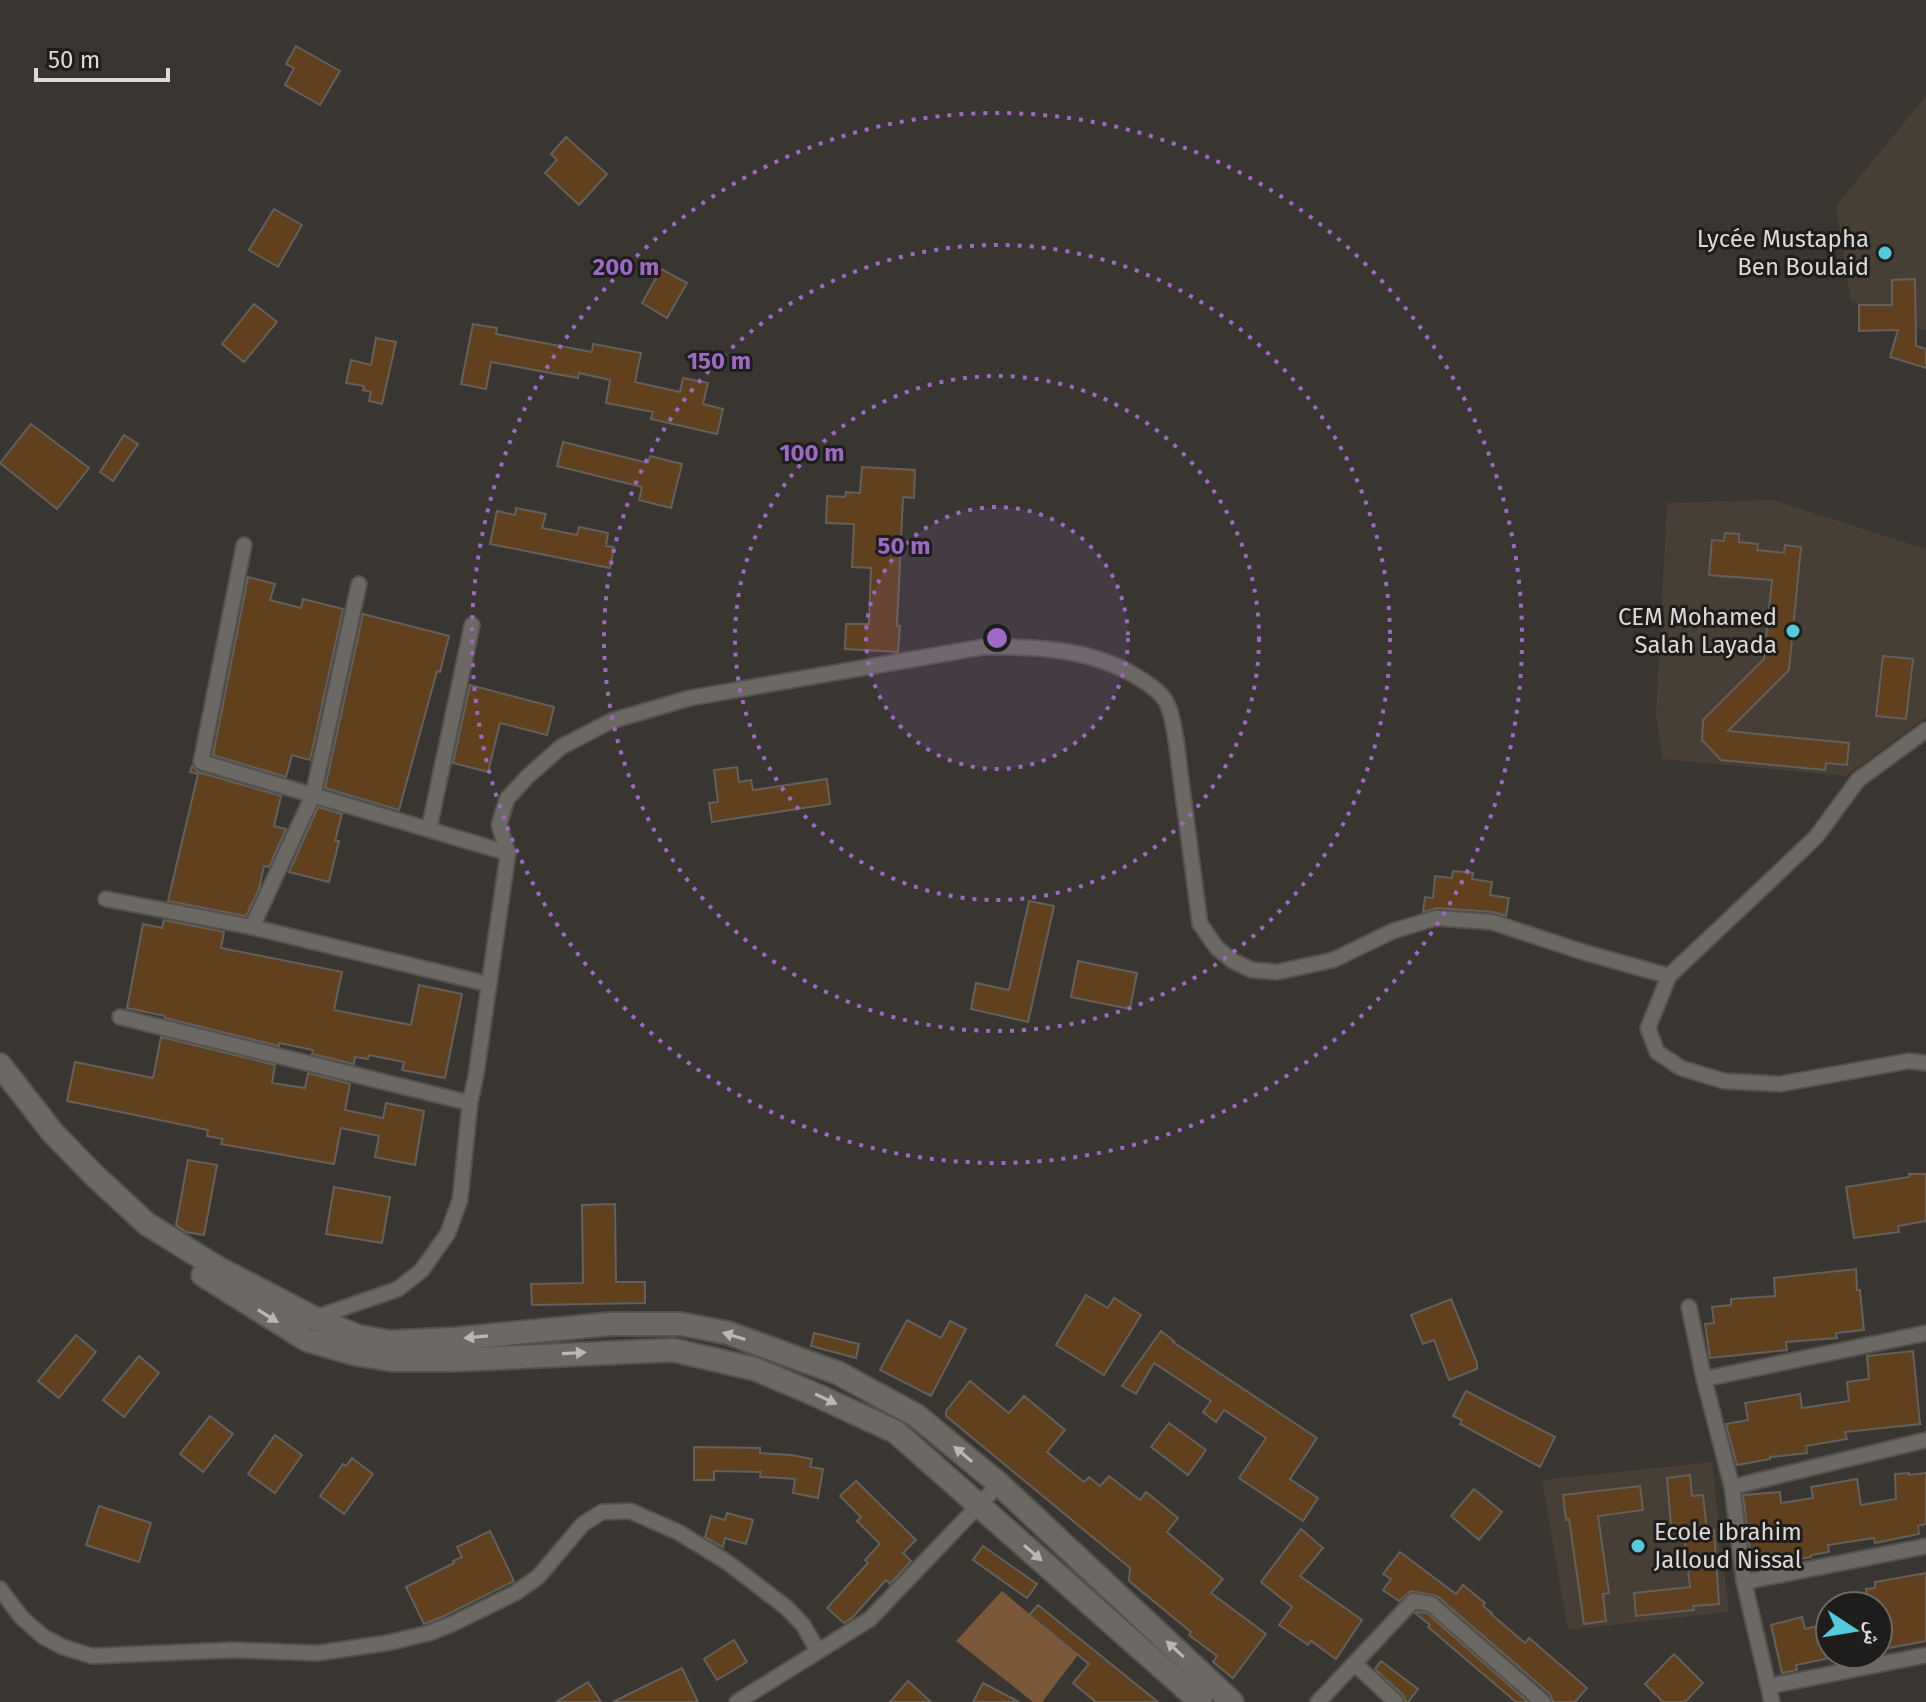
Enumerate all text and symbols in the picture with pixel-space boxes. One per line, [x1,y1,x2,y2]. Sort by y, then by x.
scale bar [36,32,168,82]
text: 50 m [48,46,100,74]
place label: Lycée Mustapha Ben Boulaid [1697,225,1869,281]
marker: Lycée Mustapha Ben Boulaid [1876,244,1894,262]
text: 200 m [593,253,659,281]
text: 150 m [687,347,751,375]
text: 100 m [779,439,845,467]
text: 50 m [878,532,930,560]
place label: CEM Mohamed Salah Layada [1618,603,1777,659]
marker: CEM Mohamed Salah Layada [1784,622,1802,640]
centre of rings [983,624,1011,652]
one-way arrow [257,1308,279,1322]
one-way arrow [722,1329,746,1342]
one-way arrow [463,1331,488,1344]
one-way arrow [562,1346,587,1359]
one-way arrow [814,1392,837,1406]
one-way arrow [953,1447,973,1463]
place label: Ecole Ibrahim Jalloud Nissal [1654,1518,1802,1574]
marker: Ecole Ibrahim Jalloud Nissal [1629,1537,1647,1555]
one-way arrow [1022,1544,1042,1561]
north arrow [1814,1590,1894,1670]
text: ش [1857,1620,1889,1648]
one-way arrow [1166,1640,1185,1658]

